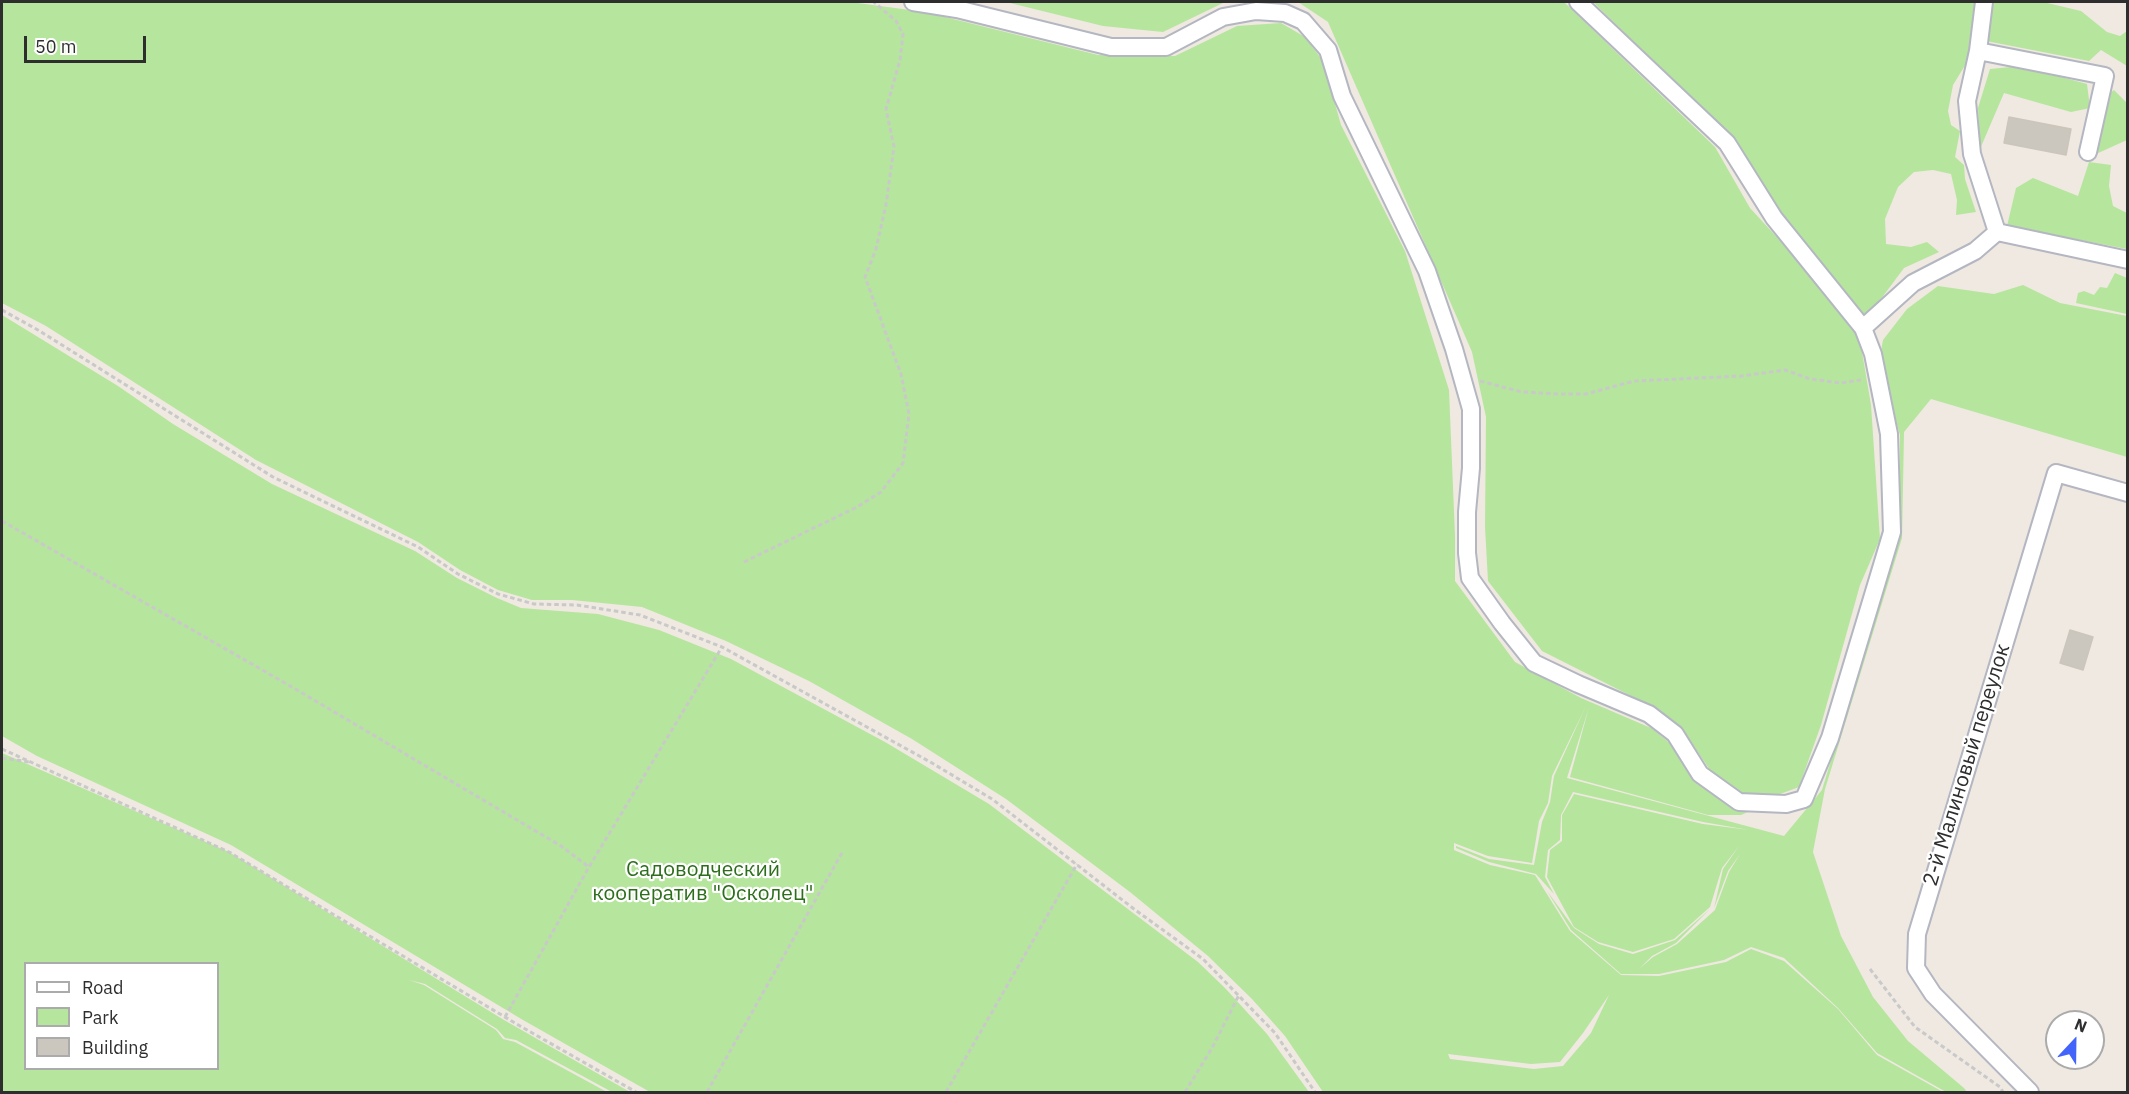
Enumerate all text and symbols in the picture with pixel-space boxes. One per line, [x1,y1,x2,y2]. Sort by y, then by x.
scale bar [27,24,148,62]
text: 50 m [35,35,77,58]
street label: 2-й Малиновый переулок [1918,641,2016,889]
park label: Садоводческий кооператив "Осколец" [592,857,814,907]
legend [24,962,219,1070]
text: Road [82,976,123,999]
text: Park [82,1006,118,1029]
north arrow [2045,1010,2105,1070]
text: N [2072,1014,2090,1037]
text: Building [82,1036,148,1059]

